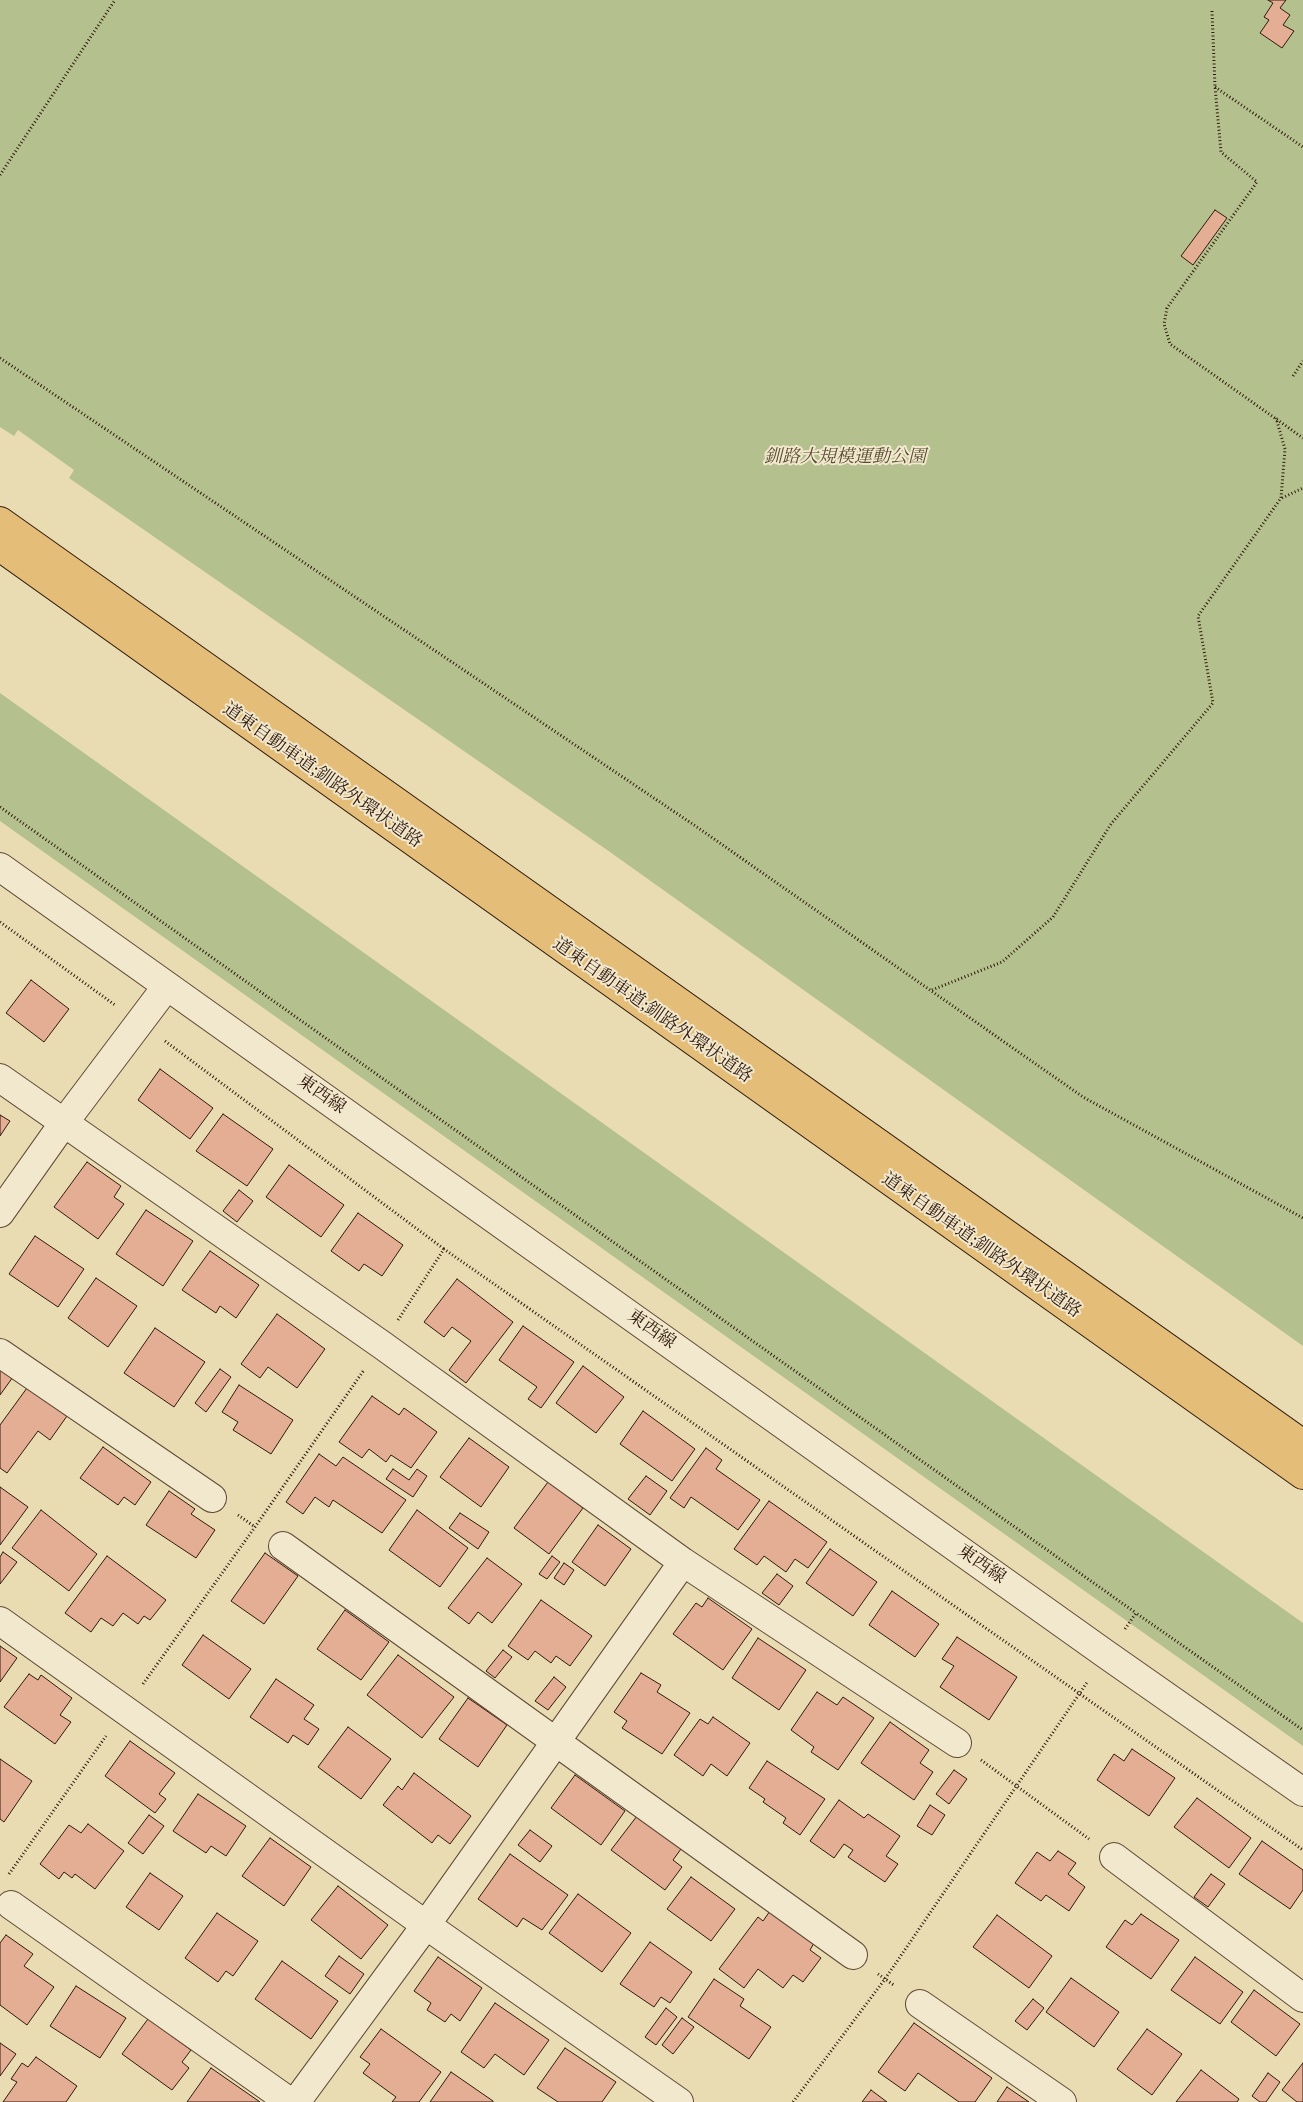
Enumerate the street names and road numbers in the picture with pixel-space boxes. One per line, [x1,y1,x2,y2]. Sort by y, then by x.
street label: 道東自動車道;釧路外環状道路 [218,699,426,853]
street label: 道東自動車道;釧路外環状道路 [548,934,756,1088]
street label: 東西線 [293,1071,349,1119]
street label: 道東自動車道;釧路外環状道路 [877,1169,1085,1323]
street label: 東西線 [623,1306,679,1354]
street label: 東西線 [953,1541,1009,1589]

